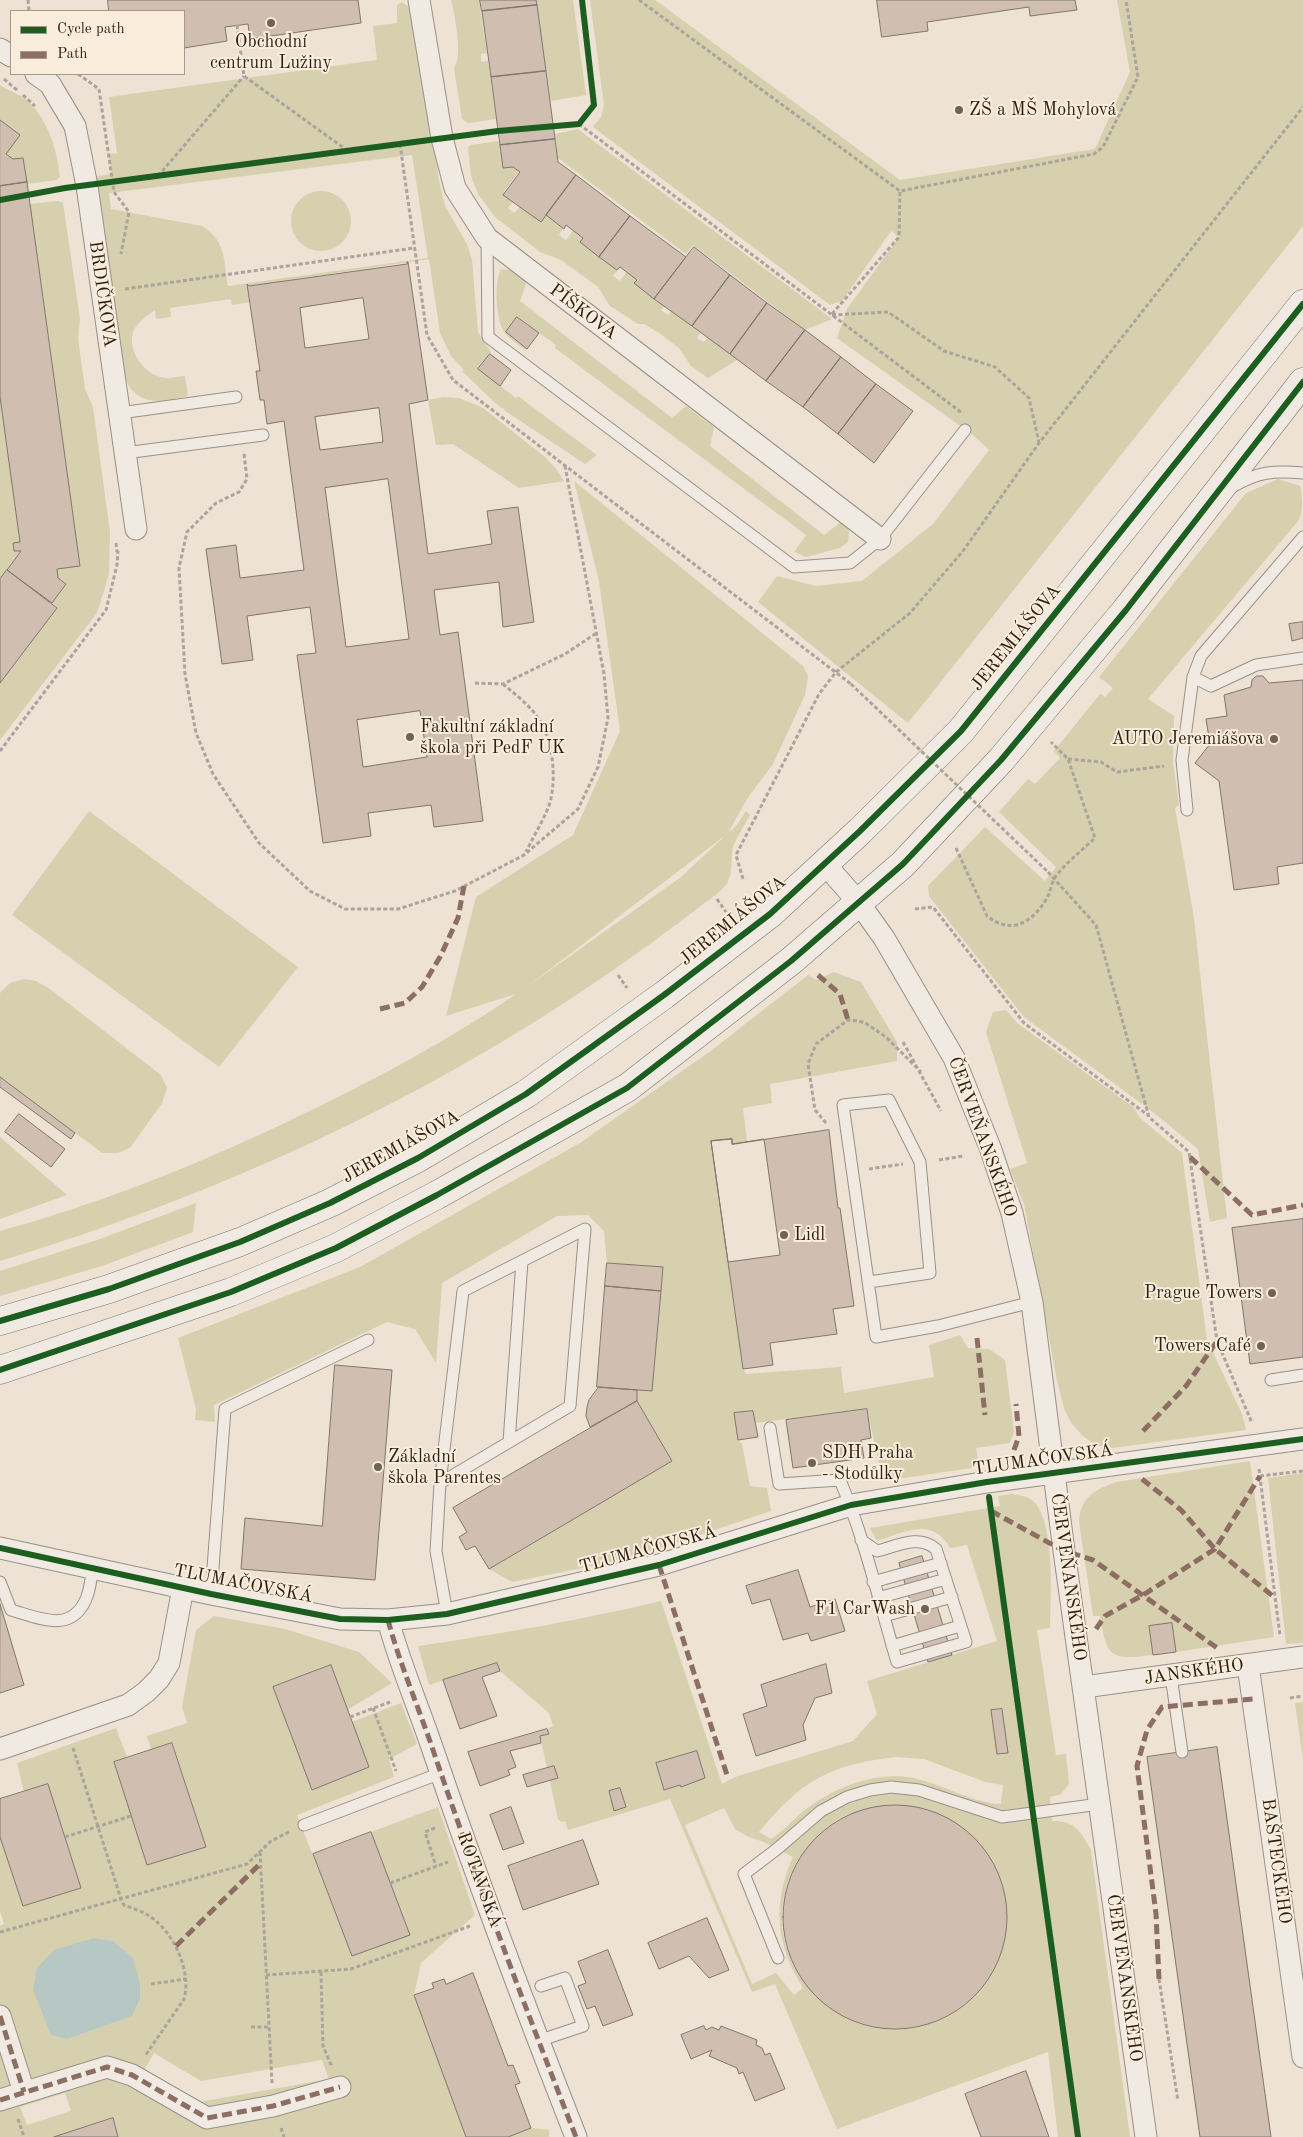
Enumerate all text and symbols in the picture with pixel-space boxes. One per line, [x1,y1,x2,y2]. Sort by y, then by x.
legend [10,10,185,75]
marker: Obchodní centrum Lužiny [265,17,277,29]
text: Cycle path [57,22,125,37]
place label: Obchodní centrum Lužiny [210,31,332,74]
text: Path [57,47,87,62]
place label: ZŠ a MŠ Mohylová [969,99,1116,121]
marker: ZŠ a MŠ Mohylová [953,104,965,116]
street label: BRDIČKOVA [84,239,120,349]
street label: PÍŠKOVA [545,279,621,345]
street label: JEREMIÁŠOVA [966,580,1066,696]
place label: Fakultní základní škola při PedF UK [420,716,565,759]
place label: AUTO Jeremiášova [1112,728,1264,750]
marker: Fakultní základní škola při PedF UK [404,731,416,743]
marker: AUTO Jeremiášova [1268,733,1280,745]
street label: JEREMIÁŠOVA [675,871,791,971]
street label: ČERVEŇANSKÉHO [943,1054,1021,1220]
street label: JEREMIÁŠOVA [339,1106,463,1188]
place label: Lidl [794,1224,825,1246]
marker: Lidl [778,1229,790,1241]
place label: Prague Towers [1144,1282,1262,1304]
marker: Prague Towers [1266,1287,1278,1299]
place label: Towers Café [1154,1335,1251,1357]
marker: Towers Café [1255,1340,1267,1352]
street label: TLUMAČOVSKÁ [971,1439,1115,1481]
place label: SDH Praha - Stodůlky [822,1442,914,1485]
place label: Základní škola Parentes [388,1446,501,1488]
marker: SDH Praha - Stodůlky [806,1457,818,1469]
marker: Základní škola Parentes [372,1461,384,1473]
street label: ČERVEŇANSKÉHO [1046,1492,1090,1662]
street label: TLUMAČOVSKÁ [577,1521,719,1579]
street label: TLUMAČOVSKÁ [171,1560,315,1608]
place label: F1 CarWash [815,1598,915,1620]
marker: F1 CarWash [919,1603,931,1615]
street label: JANSKÉHO [1143,1654,1245,1690]
street label: BAŠTECKÉHO [1256,1797,1296,1925]
street label: ROTAVSKÁ [452,1829,506,1931]
street label: ČERVEŇANSKÉHO [1102,1893,1146,2063]

